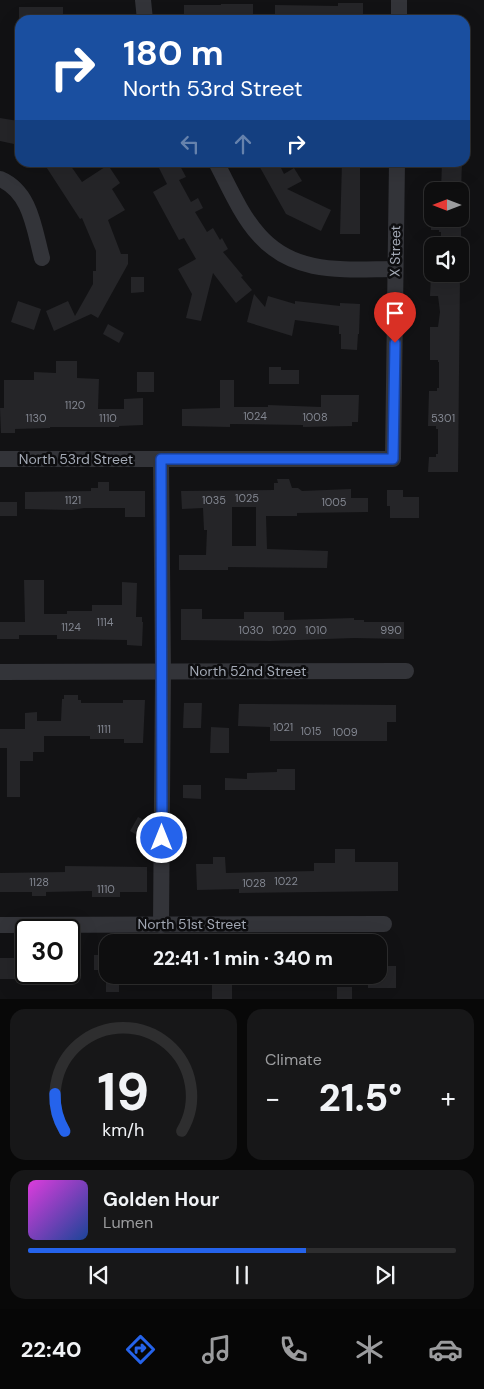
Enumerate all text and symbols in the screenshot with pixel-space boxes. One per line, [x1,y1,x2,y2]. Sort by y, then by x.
text: 180 m [123,30,224,76]
icon: right [40,35,105,100]
text: North 53rd Street [123,74,303,103]
icon: left [176,130,204,158]
icon: ahead [229,130,257,158]
icon: right [282,130,310,158]
north arrow [424,182,469,228]
map controls [424,182,469,282]
street label: X Street [386,225,404,277]
button: sound [424,237,469,282]
pin [374,292,416,343]
icon: arrive [381,299,409,327]
house number: 1120 [65,398,85,412]
house number: 1024 [243,409,267,423]
house number: 1008 [302,410,328,424]
house number: 1130 [26,411,46,425]
house number: 1110 [99,411,117,425]
house number: 5301 [431,411,455,425]
street label: North 53rd Street [19,450,133,468]
house number: 1025 [235,491,259,505]
house number: 1121 [65,493,81,507]
house number: 1035 [202,493,226,507]
house number: 1005 [321,495,347,509]
house number: 1114 [97,615,114,629]
house number: 1124 [61,620,81,634]
house number: 1030 [239,623,263,637]
house number: 1020 [272,623,296,637]
house number: 1010 [305,623,327,637]
house number: 990 [380,623,402,637]
street label: North 52nd Street [190,662,307,680]
house number: 1021 [273,720,293,734]
house number: 1111 [97,722,111,736]
house number: 1015 [300,724,322,738]
house number: 1009 [332,725,358,739]
position arrow [135,811,187,863]
house number: 1022 [274,874,298,888]
house number: 1128 [29,875,49,889]
house number: 1028 [242,876,266,890]
house number: 1110 [97,882,115,896]
street label: North 51st Street [138,915,246,933]
speed limit sign: 30 [15,919,80,984]
text: 22:41 · 1 min · 340 m [153,946,333,971]
text: Climate [265,1049,322,1070]
text: 19 [98,1058,149,1126]
text: 21.5° [319,1073,402,1123]
text: − [265,1080,280,1117]
text: + [441,1080,456,1117]
text: km/h [102,1118,145,1142]
text: Golden Hour [103,1187,219,1212]
text: Lumen [103,1212,153,1233]
icon: previous [85,1261,113,1289]
icon: pause [228,1261,256,1289]
icon: next [371,1261,399,1289]
icon: directions [123,1332,158,1367]
icon: music [199,1332,234,1367]
icon: phone [276,1332,311,1367]
icon: climate [352,1332,387,1367]
icon: car [428,1332,463,1367]
text: 22:40 [21,1335,81,1364]

